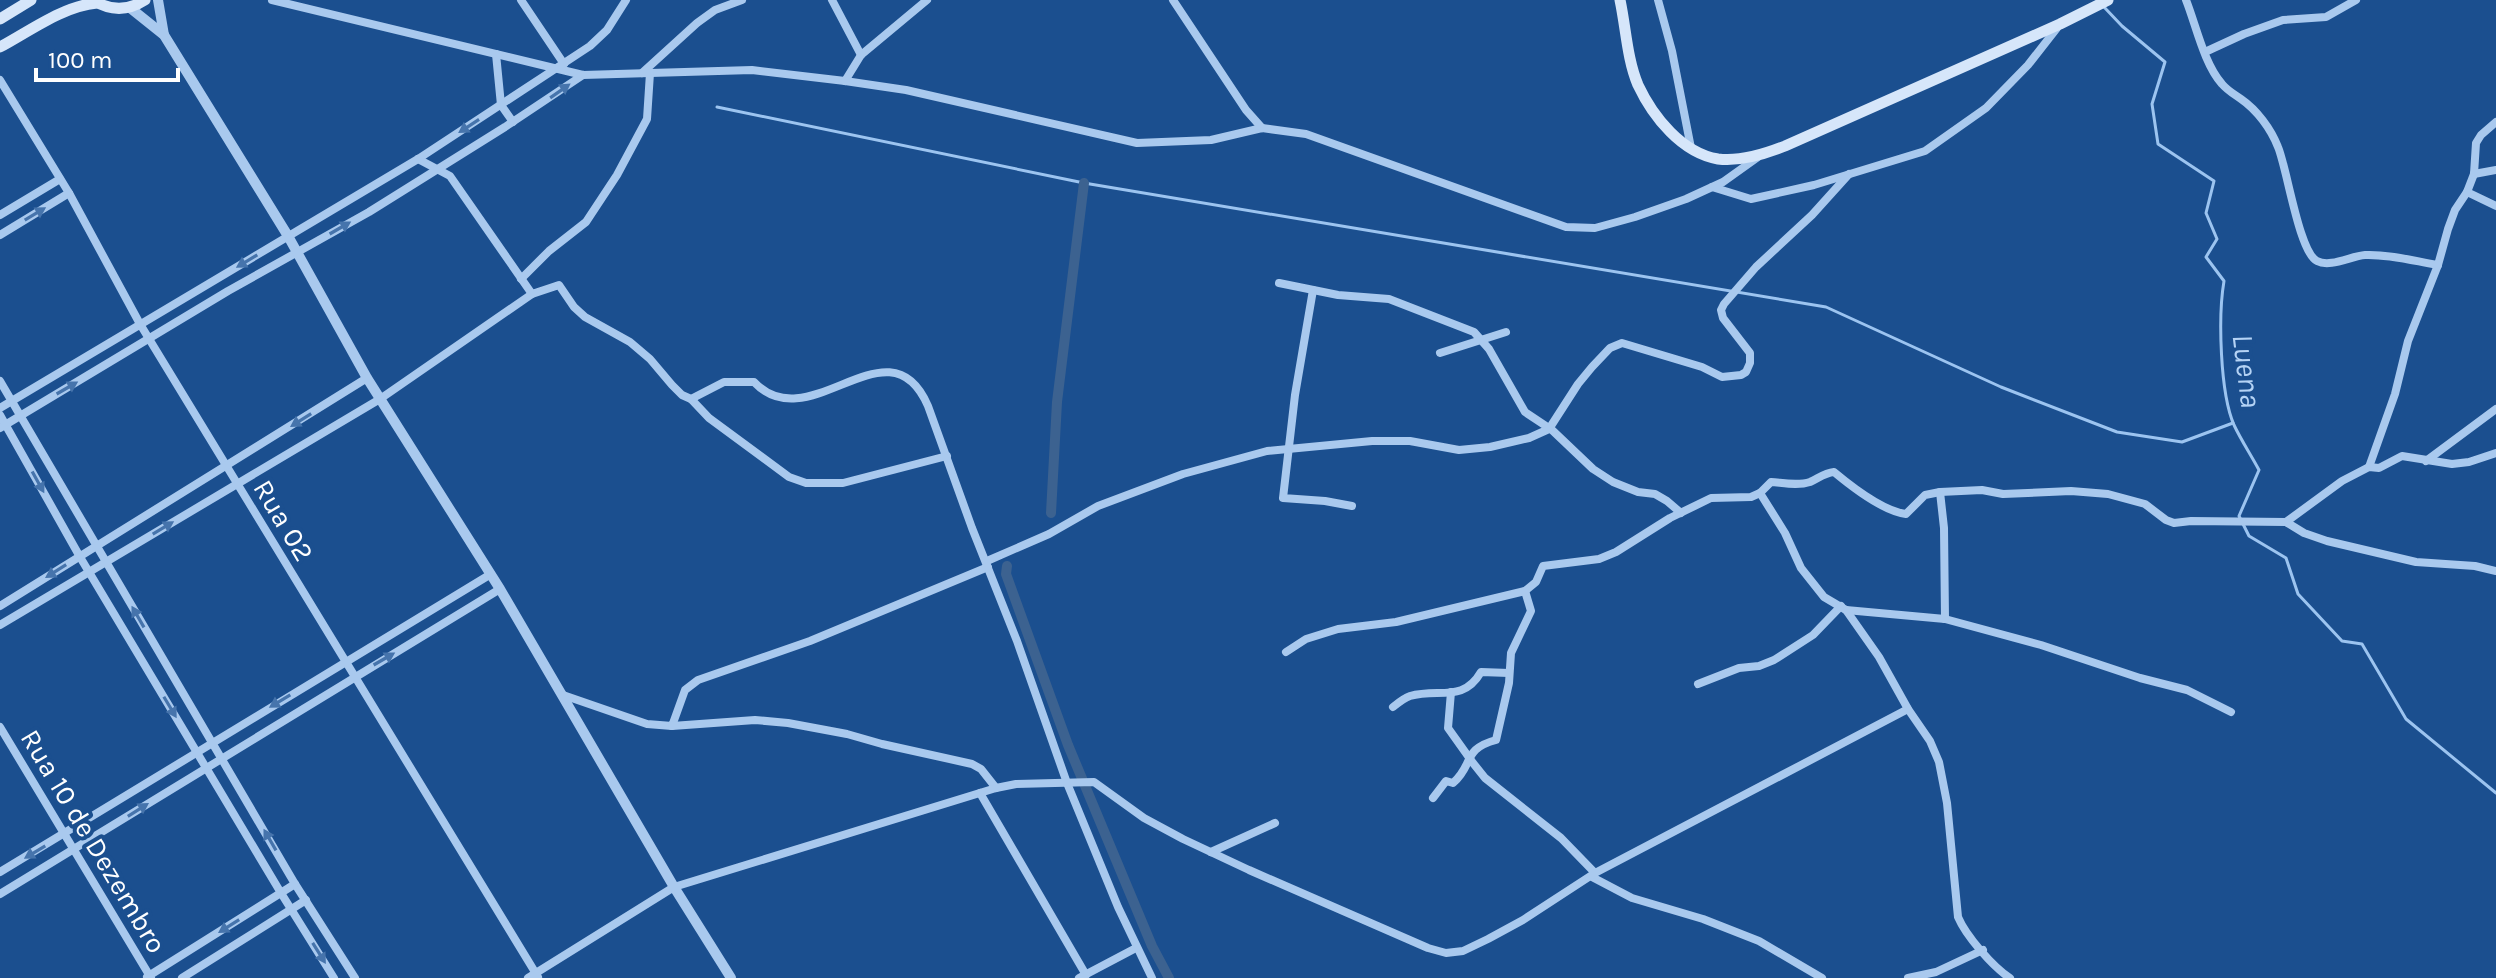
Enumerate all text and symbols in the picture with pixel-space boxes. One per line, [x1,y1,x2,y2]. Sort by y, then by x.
scale bar [36,32,178,82]
text: 100 m [48,46,113,74]
one-way arrow [550,84,571,99]
one-way arrow [458,119,480,133]
one-way arrow [24,207,46,221]
one-way arrow [329,221,351,235]
one-way arrow [236,254,258,268]
water label: Luena [2225,332,2269,410]
one-way arrow [56,381,78,395]
one-way arrow [290,413,312,427]
one-way arrow [32,471,45,494]
street label: Rua 02 [247,474,321,567]
one-way arrow [152,522,174,536]
one-way arrow [45,564,67,578]
one-way arrow [131,605,145,628]
one-way arrow [373,652,395,666]
one-way arrow [269,694,291,708]
one-way arrow [163,696,177,718]
street label: Rua 10 de Dezembro [14,723,173,959]
one-way arrow [128,802,149,817]
one-way arrow [263,829,277,852]
one-way arrow [24,844,46,858]
one-way arrow [219,918,240,933]
one-way arrow [311,942,325,964]

